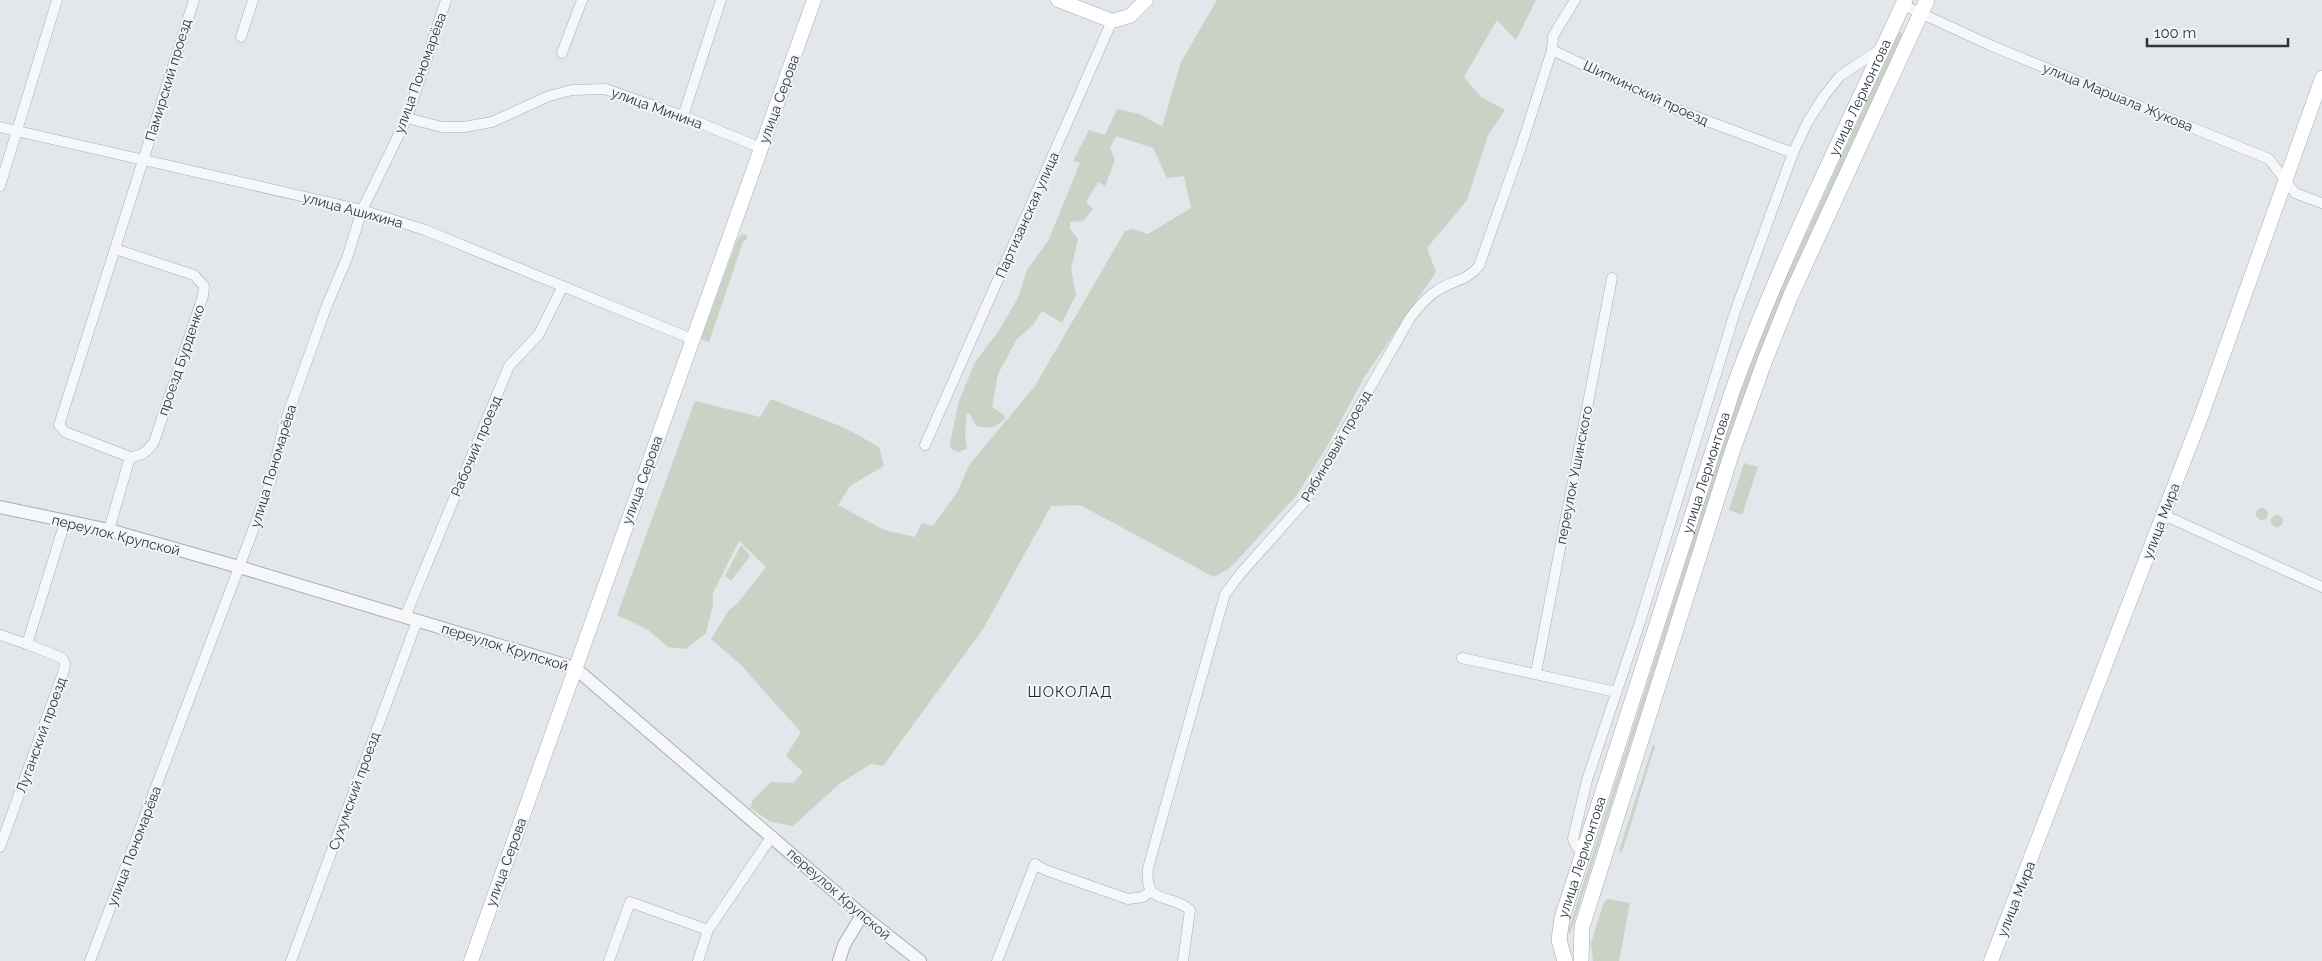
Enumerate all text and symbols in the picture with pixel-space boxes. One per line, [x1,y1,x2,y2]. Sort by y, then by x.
street label: улица Пономарёва [391,10,449,136]
scale bar [2147,15,2288,47]
street label: Памирский проезд [142,17,194,143]
text: 100 m [2154,24,2196,42]
street label: улица Лермонтова [1826,37,1894,158]
street label: улица Серова [756,53,802,145]
street label: Шипкинский проезд [1581,57,1711,129]
street label: улица Маршала Жукова [2040,59,2196,135]
street label: улица Минина [609,84,705,132]
street label: Партизанская улица [992,150,1062,280]
street label: улица Ашихина [301,189,405,231]
street label: проезд Бурденко [154,302,208,418]
street label: Рябиновый проезд [1298,388,1374,504]
street label: Рабочий проезд [447,393,505,499]
street label: улица Пономарёва [247,403,299,529]
street label: переулок Ушинского [1553,404,1595,546]
street label: улица Лермонтова [1679,410,1733,536]
street label: улица Серова [619,434,665,526]
street label: улица Мира [2139,481,2183,561]
street label: переулок Крупской [50,511,182,559]
street label: переулок Крупской [440,620,570,674]
street label: Луганский проезд [13,675,69,795]
district label: ШОКОЛАД [1028,683,1112,701]
street label: Сухумский проезд [325,730,383,852]
street label: улица Пономарёва [104,784,164,908]
street label: улица Лермонтова [1555,794,1609,920]
street label: улица Серова [483,816,529,908]
street label: переулок Крупской [784,845,894,943]
street label: улица Мира [1994,859,2038,939]

